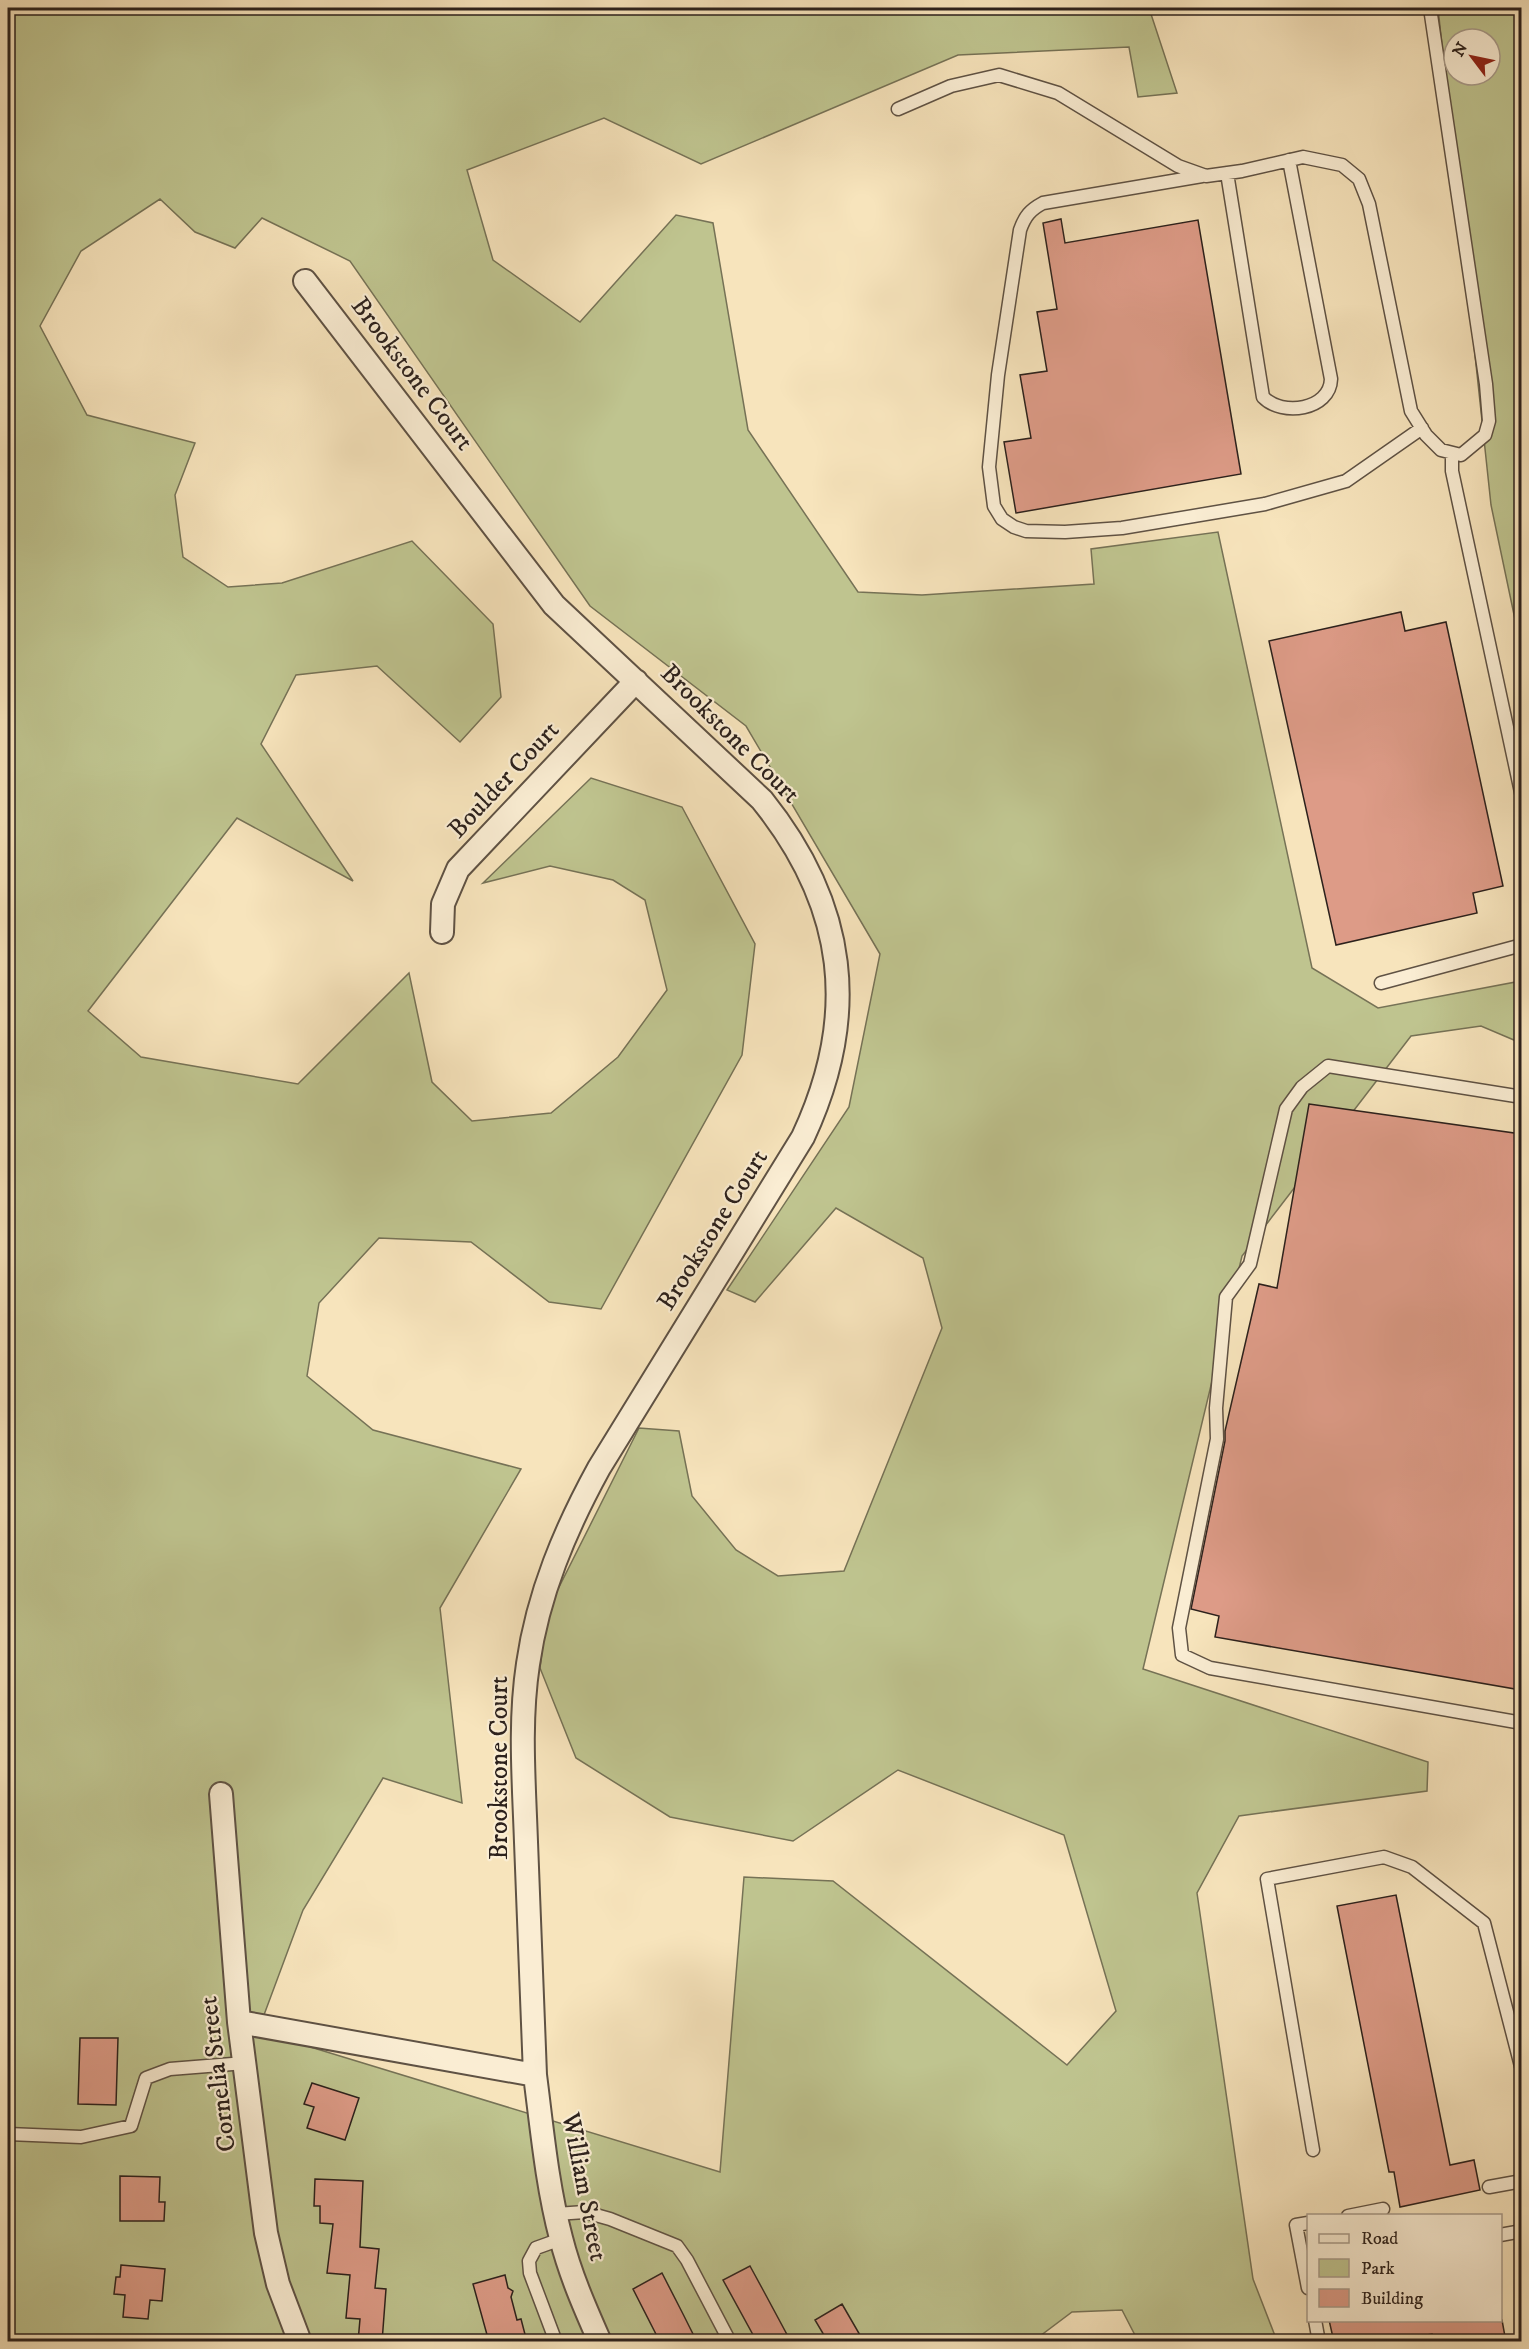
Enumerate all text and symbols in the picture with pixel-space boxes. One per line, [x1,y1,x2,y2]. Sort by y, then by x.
north arrow [1442,27,1502,87]
text: N [1448,39,1472,60]
street label: Brookstone Court [343,291,481,457]
street label: Brookstone Court [653,657,807,811]
street label: Boulder Court [441,714,567,846]
street label: Brookstone Court [650,1143,776,1317]
street label: Brookstone Court [483,1676,516,1860]
street label: Cornelia Street [192,1994,244,2154]
street label: William Street [553,2109,615,2264]
legend [1307,2214,1502,2322]
text: Road [1361,2228,1398,2250]
text: Park [1361,2258,1395,2280]
text: Building [1361,2288,1423,2310]

